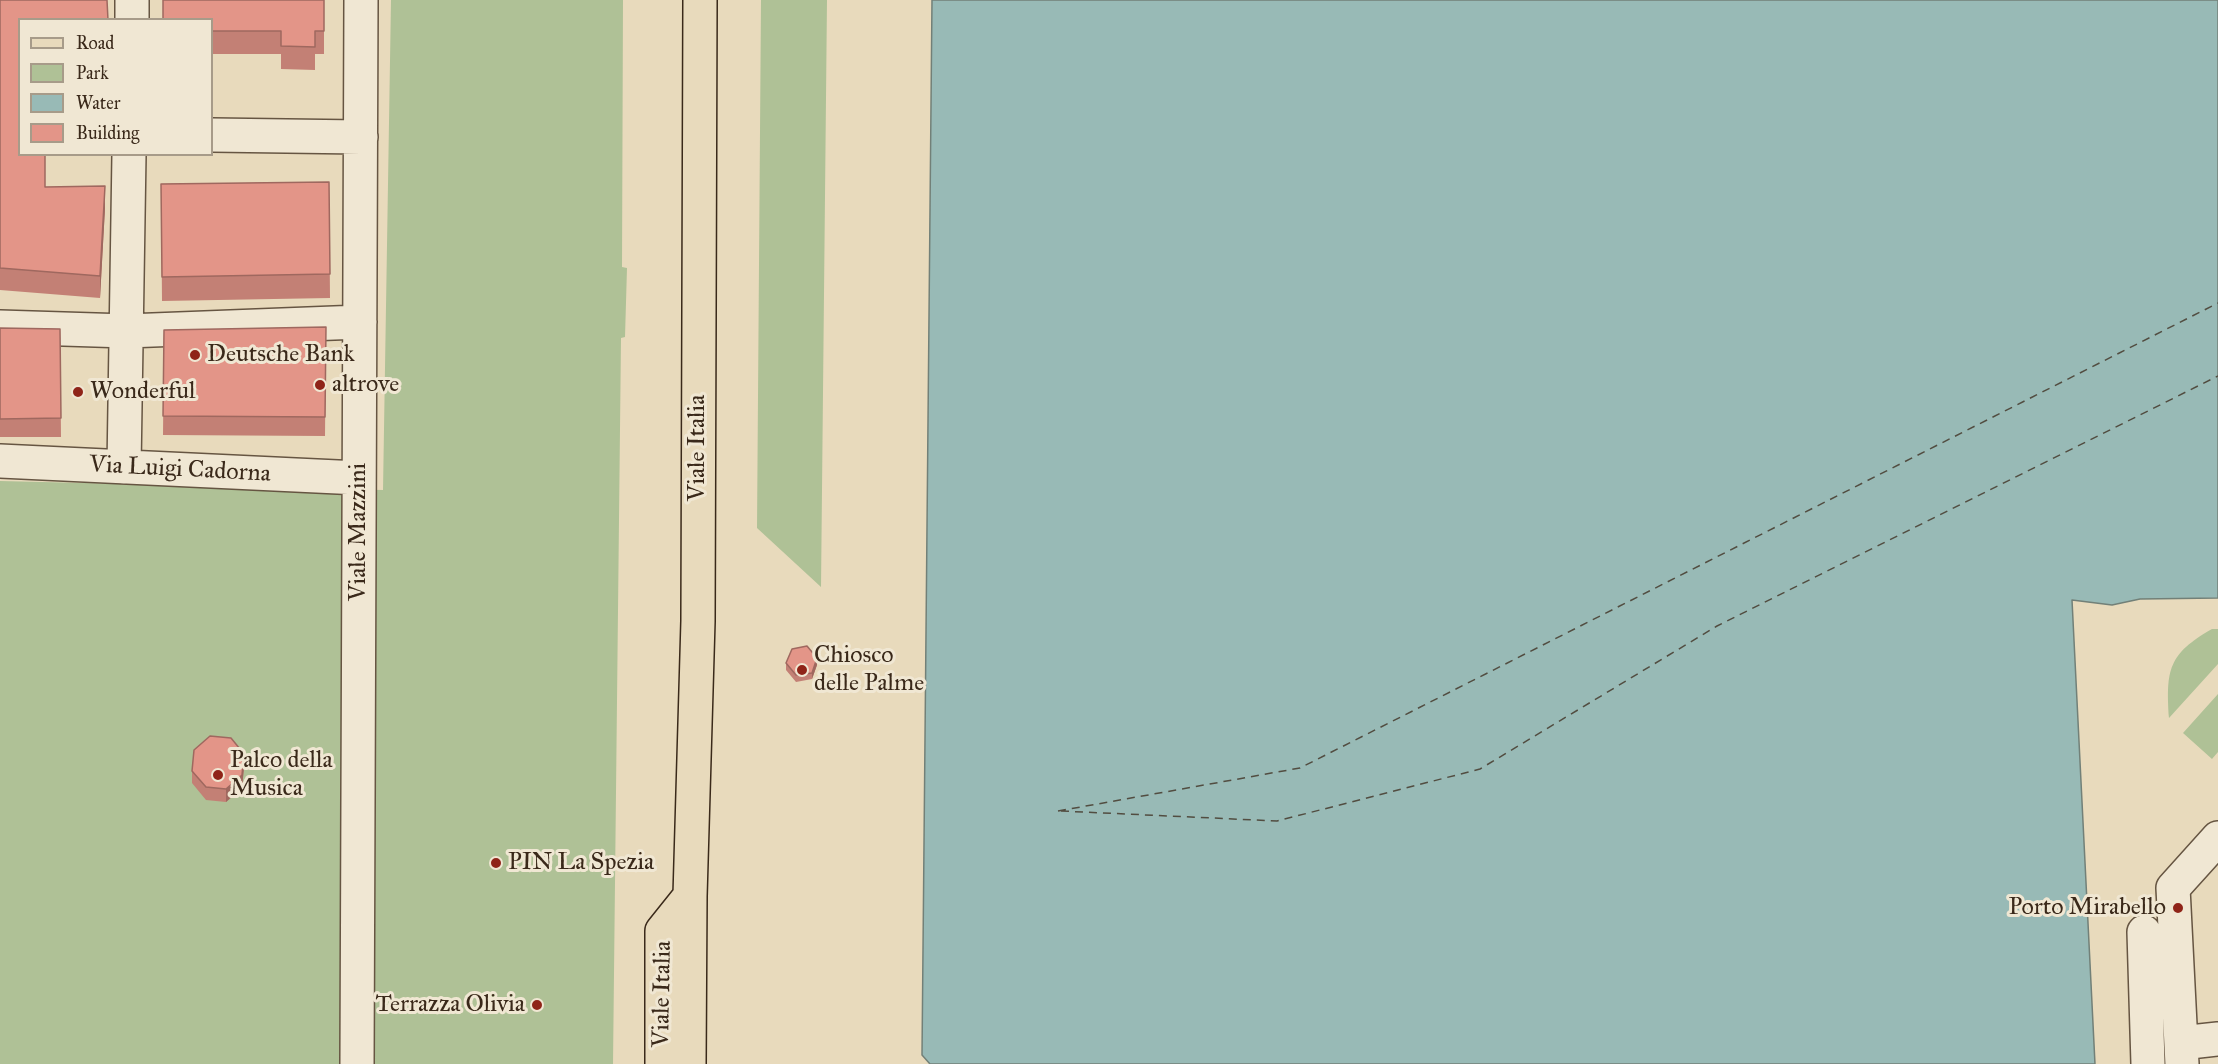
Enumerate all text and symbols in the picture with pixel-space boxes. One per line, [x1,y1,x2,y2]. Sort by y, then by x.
legend [18,18,213,156]
text: Road [76,32,114,54]
text: Park [76,62,109,84]
text: Water [76,92,120,114]
text: Building [76,122,139,144]
place label: Deutsche Bank [207,341,355,369]
marker: Deutsche Bank [188,348,202,362]
place label: altrove [332,371,399,399]
place label: Wonderful [90,378,195,406]
marker: altrove [313,378,327,392]
marker: Wonderful [71,385,85,399]
street label: Viale Italia [684,395,712,501]
street label: Via Luigi Cadorna [89,451,271,489]
street label: Viale Mazzini [345,463,373,601]
place label: Chiosco delle Palme [814,642,924,698]
marker: Chiosco delle Palme [795,663,809,677]
place label: Palco della Musica [230,747,333,803]
marker: Palco della Musica [211,768,225,782]
place label: PIN La Spezia [508,849,654,877]
marker: PIN La Spezia [489,856,503,870]
place label: Porto Mirabello [2008,894,2166,922]
marker: Porto Mirabello [2171,901,2185,915]
street label: Viale Italia [648,940,678,1048]
place label: Terrazza Olivia [375,991,525,1019]
marker: Terrazza Olivia [530,998,544,1012]

